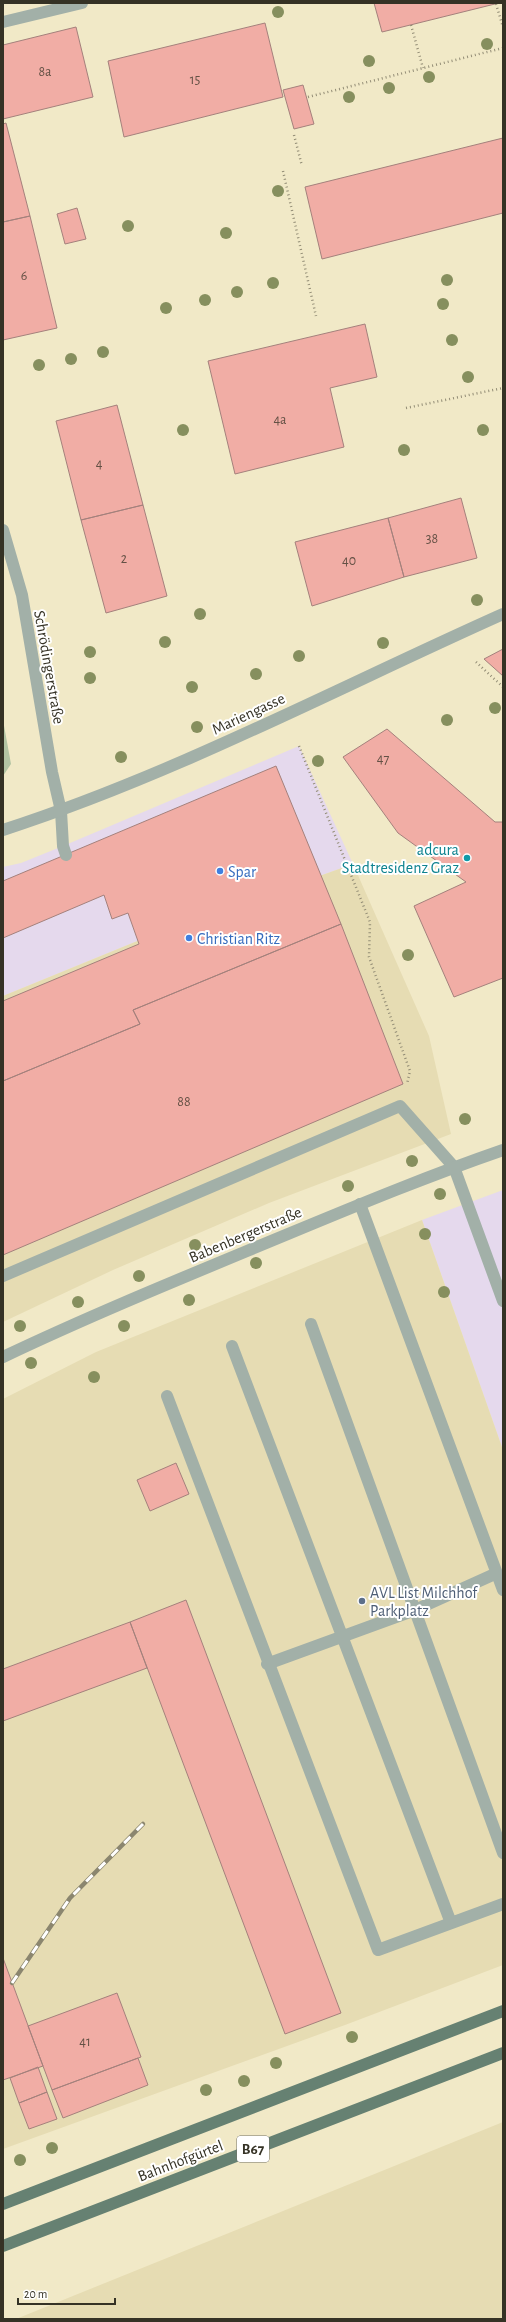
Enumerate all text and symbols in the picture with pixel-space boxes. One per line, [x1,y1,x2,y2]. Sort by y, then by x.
house number: 8a [38,65,52,79]
house number: 15 [190,73,200,87]
house number: 6 [21,269,27,283]
house number: 4a [273,413,287,427]
house number: 4 [96,457,103,471]
house number: 38 [426,532,438,546]
house number: 2 [121,552,127,566]
house number: 40 [342,554,356,568]
street label: Schrödingerstraße [31,609,67,725]
street label: Mariengasse [209,690,287,738]
house number: 47 [377,752,389,766]
place label: adcura Stadtresidenz Graz [342,842,459,876]
marker: adcura Stadtresidenz Graz [462,853,472,863]
place label: Spar [228,864,257,880]
marker: Spar [215,866,225,876]
place label: Christian Ritz [197,931,280,947]
marker: Christian Ritz [184,933,194,943]
house number: 88 [177,1095,191,1109]
street label: Babenbergerstraße [187,1204,304,1266]
place label: AVL List Milchhof Parkplatz [370,1585,478,1619]
marker: AVL List Milchhof Parkplatz [357,1596,367,1606]
house number: 41 [79,2035,91,2049]
road number: B67 [237,2136,269,2162]
street label: Bahnhofgürtel [136,2137,225,2185]
scale bar [18,2280,115,2306]
text: 20 m [24,2288,47,2300]

